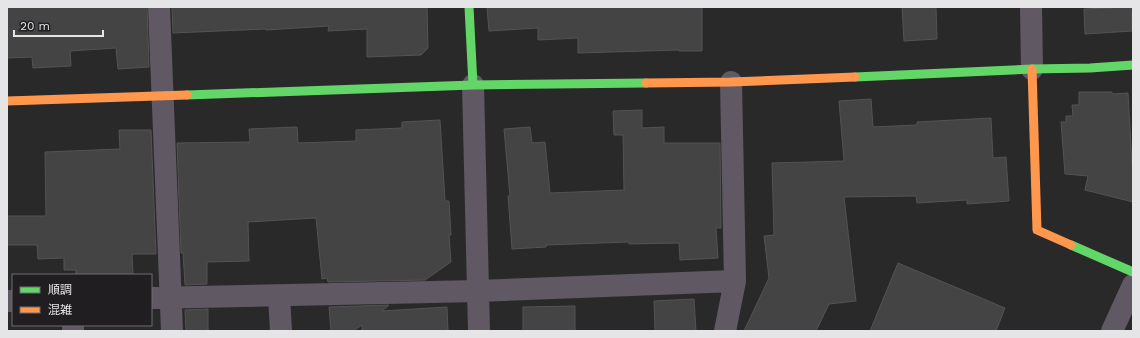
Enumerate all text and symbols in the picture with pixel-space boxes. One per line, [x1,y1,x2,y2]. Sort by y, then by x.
scale bar [14,12,103,38]
text: 20 m [20,19,50,33]
legend [12,274,152,326]
text: 順調 [48,283,72,297]
text: 混雑 [48,303,72,317]

